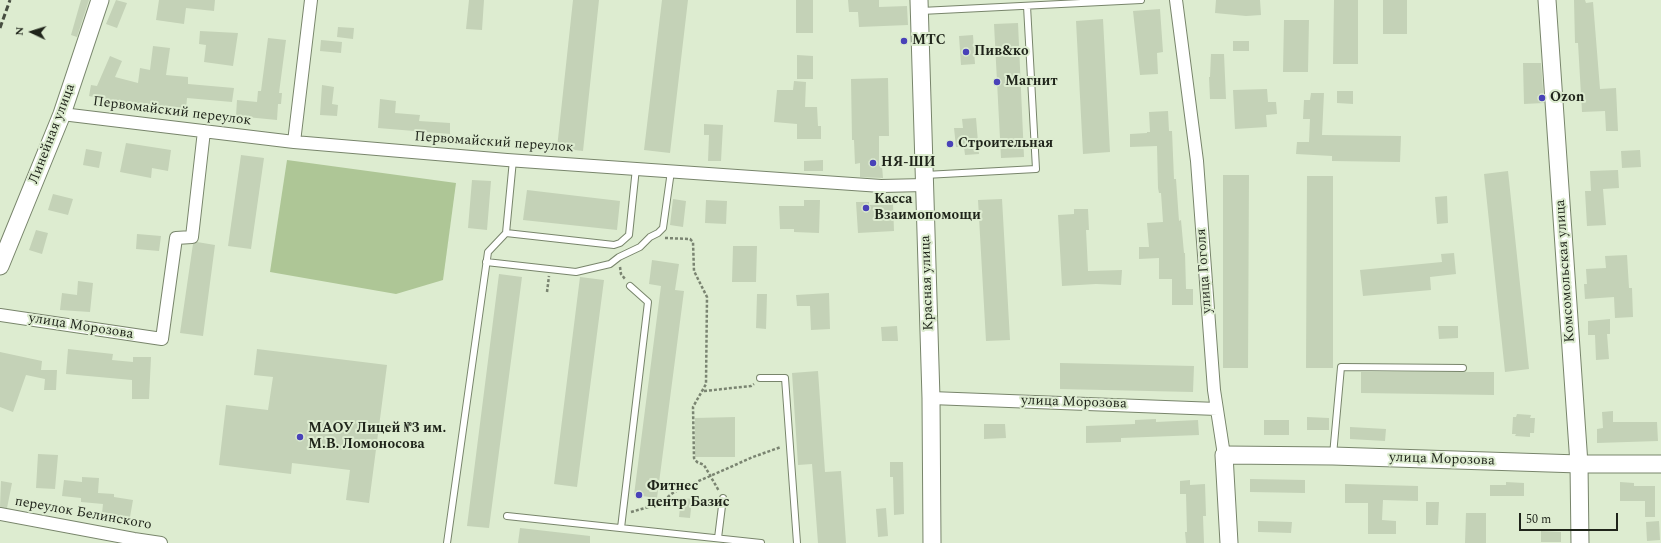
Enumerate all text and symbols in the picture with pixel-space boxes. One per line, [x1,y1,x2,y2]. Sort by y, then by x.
north arrow [12,12,52,52]
text: N [11,26,28,36]
place label: МТС [912,33,946,49]
marker: МТС [899,36,909,46]
place label: Пив&ко [974,44,1029,60]
marker: Пив&ко [961,47,971,57]
place label: Магнит [1005,74,1057,90]
marker: Магнит [992,77,1002,87]
street label: Линейная улица [26,82,80,186]
place label: Ozon [1550,90,1584,106]
marker: Ozon [1537,93,1547,103]
street label: Первомайский переулок [92,94,252,130]
street label: Первомайский переулок [414,129,574,157]
place label: Строительная [958,136,1053,152]
marker: Строительная [945,139,955,149]
place label: НЯ-ШИ [881,155,936,171]
marker: НЯ-ШИ [868,158,878,168]
place label: Касса Взаимопомощи [874,192,981,224]
street label: Комсомольская улица [1553,199,1579,343]
marker: Касса Взаимопомощи [861,203,871,213]
street label: улица Гоголя [1194,228,1216,314]
street label: Красная улица [918,235,938,331]
street label: улица Морозова [27,310,135,344]
street label: улица Морозова [1021,393,1127,413]
place label: МАОУ Лицей №3 им. М.В. Ломоносова [308,421,446,454]
marker: МАОУ Лицей №3 им. М.В. Ломоносова [295,432,305,442]
street label: улица Морозова [1389,450,1495,470]
place label: Фитнес центр Базис [647,479,730,512]
marker: Фитнес центр Базис [634,490,644,500]
street label: переулок Белинского [13,494,153,534]
scale bar [1521,505,1620,531]
text: 50 m [1526,510,1551,529]

